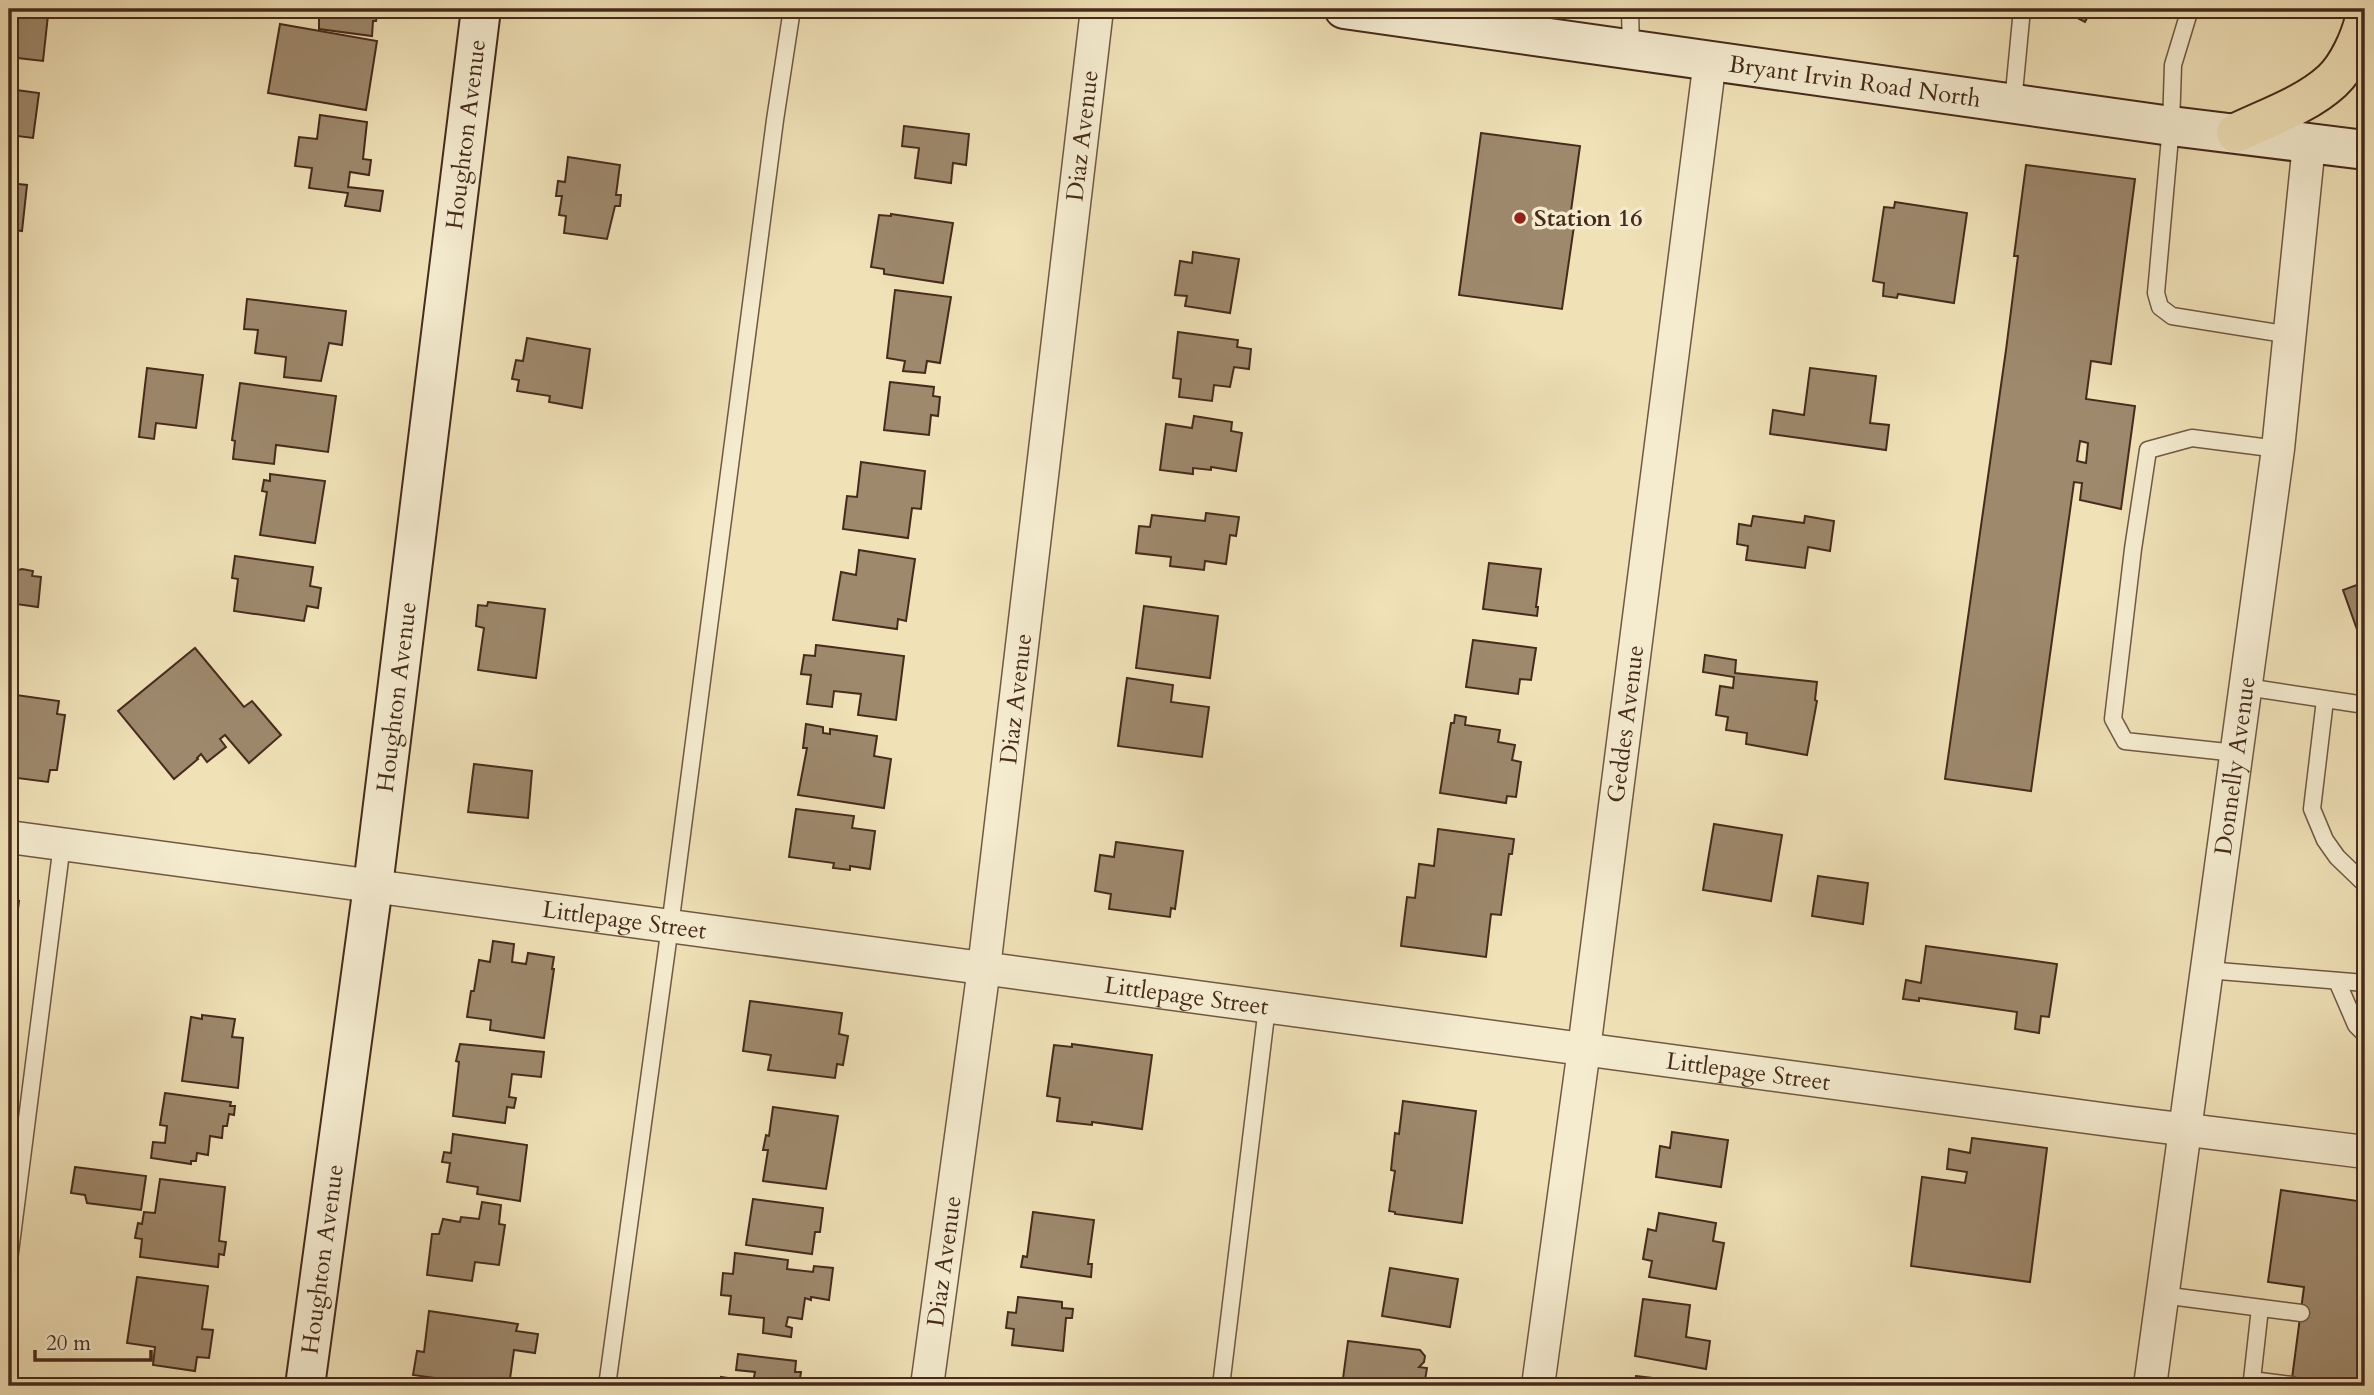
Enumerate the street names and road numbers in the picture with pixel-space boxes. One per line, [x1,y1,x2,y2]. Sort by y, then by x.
street label: Houghton Avenue [438,37,494,231]
street label: Bryant Irvin Road North [1727,48,1983,116]
street label: Diaz Avenue [1058,68,1107,203]
street label: Houghton Avenue [369,600,425,794]
street label: Diaz Avenue [992,631,1040,766]
street label: Geddes Avenue [1600,643,1652,805]
street label: Donnelly Avenue [2207,674,2264,857]
street label: Littlepage Street [540,893,709,948]
street label: Littlepage Street [1102,969,1271,1024]
street label: Littlepage Street [1664,1044,1833,1099]
street label: Houghton Avenue [294,1162,352,1356]
street label: Diaz Avenue [919,1194,970,1329]

